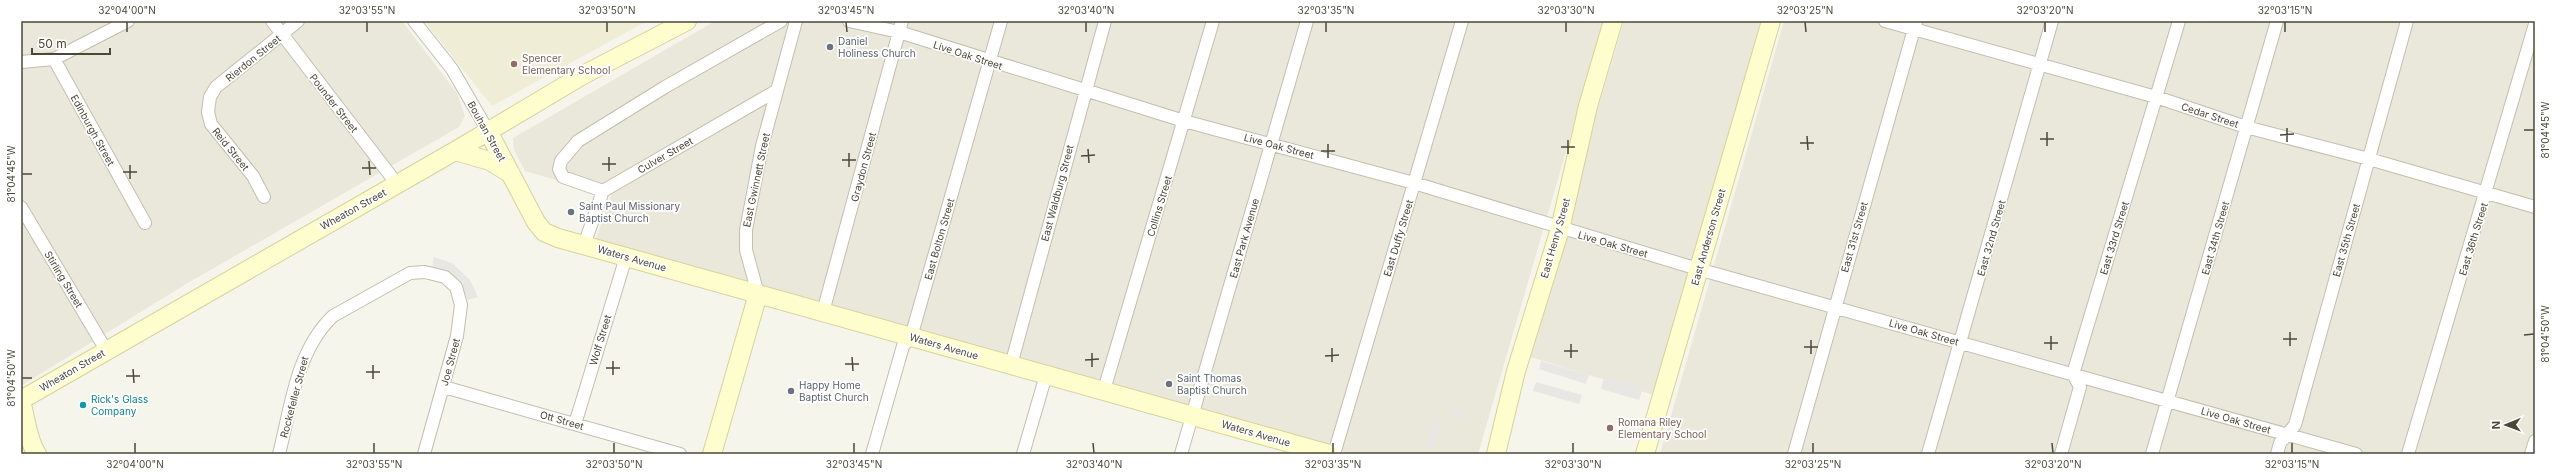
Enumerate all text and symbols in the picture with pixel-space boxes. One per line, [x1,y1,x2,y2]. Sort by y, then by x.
text: 32°04'00"N [98,4,156,16]
text: 32°03'55"N [339,4,395,16]
text: 32°03'50"N [579,4,635,16]
text: 32°03'45"N [818,4,874,16]
text: 32°03'40"N [1058,4,1114,16]
text: 32°03'35"N [1298,4,1354,16]
text: 32°03'30"N [1538,4,1595,16]
text: 32°03'25"N [1777,4,1833,16]
text: 32°03'20"N [2017,4,2073,16]
text: 32°03'15"N [2258,4,2312,16]
scale bar [32,30,110,56]
street label: Rierdon Street [223,32,284,84]
place label: Daniel Holiness Church [838,35,916,59]
text: 50 m [38,36,67,51]
street label: Live Oak Street [932,38,1005,72]
marker: Daniel Holiness Church [825,42,835,52]
place label: Spencer Elementary School [522,52,611,76]
marker: Spencer Elementary School [509,59,519,69]
street label: Pounder Street [307,71,361,135]
street label: Edinburgh Street [69,92,118,168]
street label: Bouhan Street [466,99,509,164]
street label: Cedar Street [2180,100,2241,130]
text: 81°04'45"W [2539,101,2551,159]
street label: Reid Street [210,125,252,173]
street label: Graydon Street [848,130,878,203]
street label: East Gwinnett Street [740,131,772,228]
street label: Live Oak Street [1243,131,1316,161]
street label: Culver Street [635,134,695,176]
street label: East Waldburg Street [1038,143,1076,243]
text: 81°04'45"W [5,145,17,203]
street label: Collins Street [1144,174,1174,238]
street label: Wheaton Street [318,186,389,232]
street label: East Anderson Street [1688,187,1728,287]
street label: East Bolton Street [922,196,957,281]
street label: East Henry Street [1538,196,1572,279]
street label: East Park Avenue [1227,197,1261,279]
street label: East Duffy Street [1381,197,1416,278]
street label: East 32nd Street [1974,198,2008,277]
street label: East 33rd Street [2097,199,2131,276]
street label: East 34th Street [2199,199,2231,276]
place label: Saint Paul Missionary Baptist Church [579,200,680,224]
street label: East 31st Street [1838,200,1870,274]
street label: East 36th Street [2456,200,2490,277]
street label: East 35th Street [2330,201,2362,278]
marker: Saint Paul Missionary Baptist Church [566,207,576,217]
street label: Live Oak Street [1577,228,1650,260]
street label: Waters Avenue [596,242,668,274]
street label: Stirling Street [42,249,86,310]
text: 81°04'50"W [2539,305,2551,363]
street label: Wolf Street [587,312,614,367]
street label: Live Oak Street [1888,316,1961,348]
street label: Waters Avenue [908,330,980,362]
street label: Joe Street [438,336,462,387]
street label: Wheaton Street [37,346,107,394]
text: 81°04'50"W [5,349,17,407]
street label: Rockefeller Street [277,354,311,439]
place label: Saint Thomas Baptist Church [1177,372,1247,396]
place label: Happy Home Baptist Church [799,379,869,403]
marker: Saint Thomas Baptist Church [1164,379,1174,389]
marker: Happy Home Baptist Church [786,386,796,396]
place label: Rick's Glass Company [91,393,148,417]
marker: Rick's Glass Company [78,400,88,410]
street label: Live Oak Street [2200,404,2273,436]
north arrow [2486,405,2526,445]
street label: Ott Street [539,408,586,432]
place label: Romana Riley Elementary School [1618,416,1707,440]
street label: Waters Avenue [1220,417,1292,449]
text: N [2489,421,2503,429]
marker: Romana Riley Elementary School [1605,423,1615,433]
text: 32°04'00"N [106,458,164,470]
text: 32°03'55"N [346,458,402,470]
text: 32°03'50"N [586,458,642,470]
text: 32°03'45"N [826,458,882,470]
text: 32°03'40"N [1066,458,1122,470]
text: 32°03'35"N [1305,458,1361,470]
text: 32°03'30"N [1545,458,1602,470]
text: 32°03'25"N [1785,458,1841,470]
text: 32°03'20"N [2025,458,2081,470]
text: 32°03'15"N [2265,458,2319,470]

